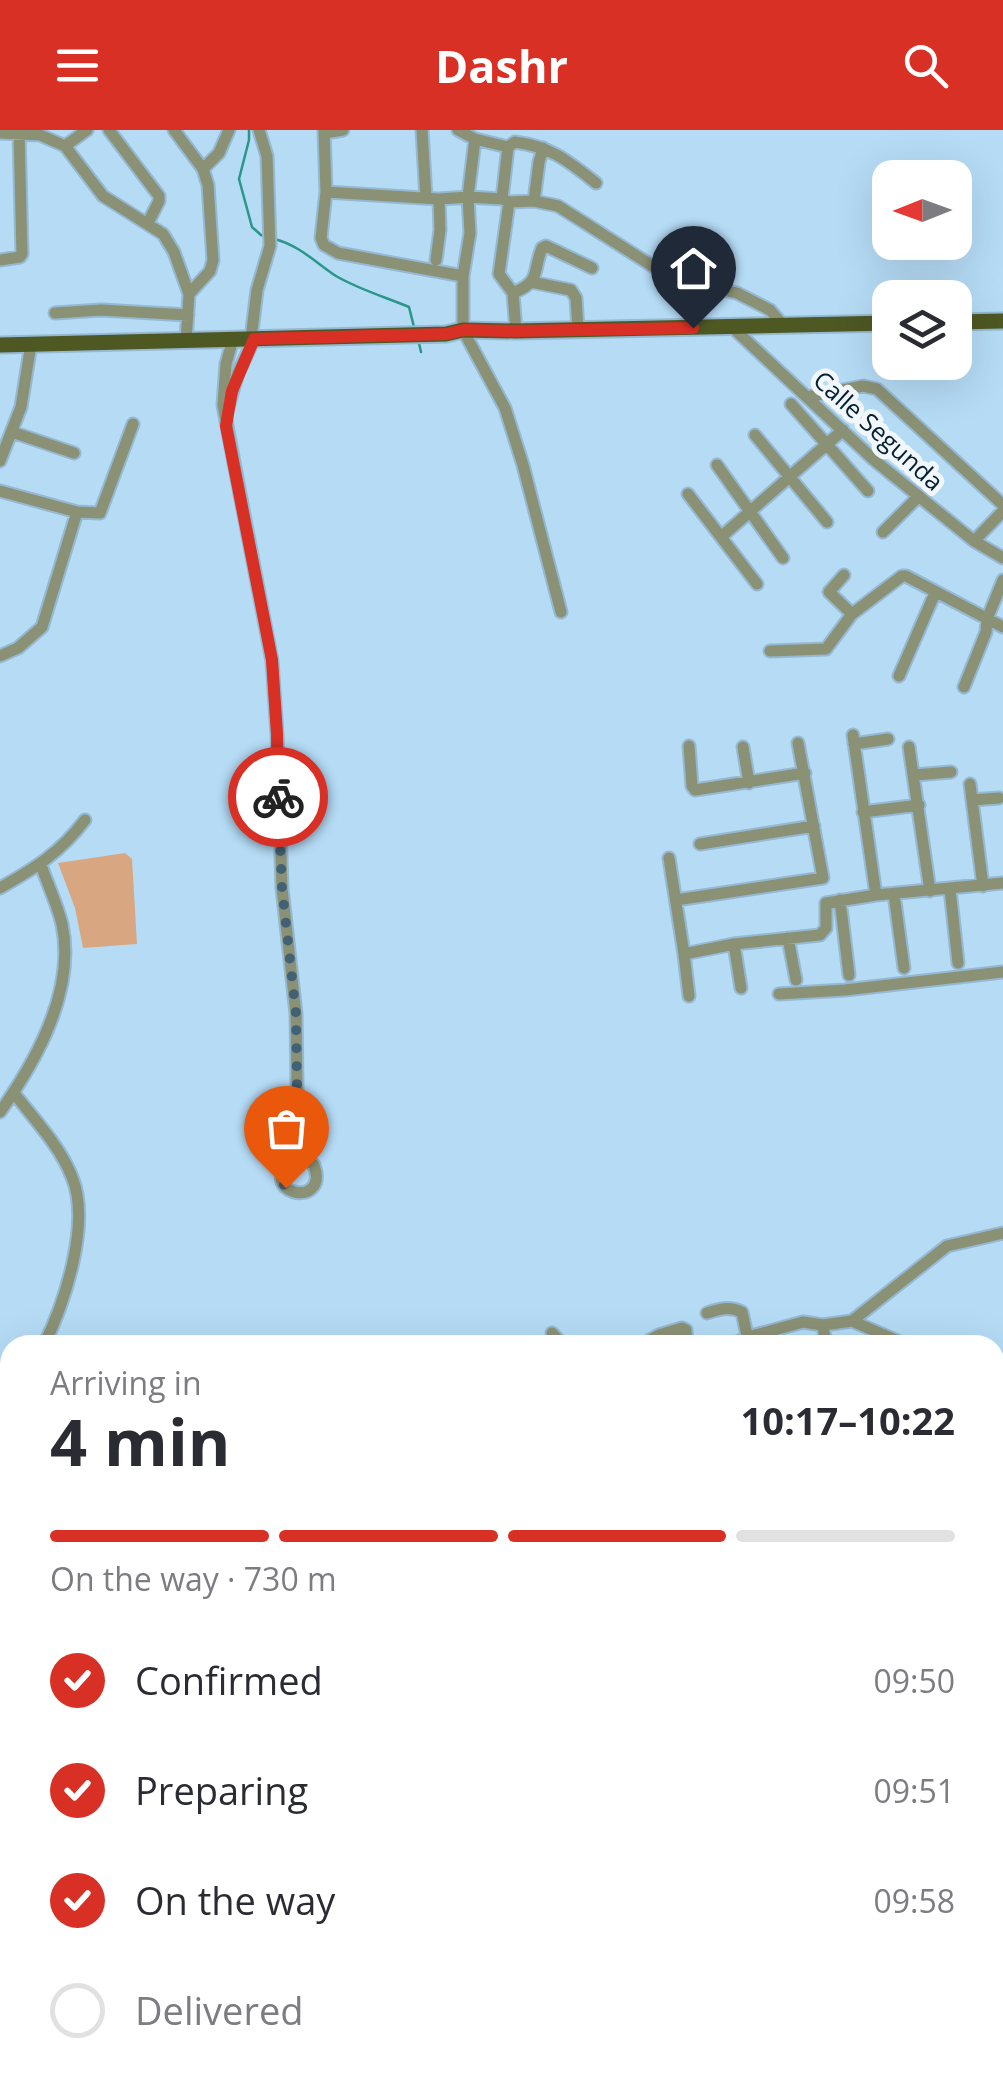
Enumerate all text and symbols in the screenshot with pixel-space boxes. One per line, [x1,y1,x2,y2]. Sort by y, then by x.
text: Dashr [435,35,568,96]
icon: menu [50,38,105,93]
icon: search [898,38,953,93]
north arrow [872,160,972,260]
map controls [872,160,972,380]
pin [651,226,736,329]
icon: home [666,241,721,296]
button: layers [872,280,972,380]
street label: Calle Segunda [807,363,951,497]
courier [228,747,328,847]
icon: bike [251,770,306,825]
pin [244,1086,329,1189]
icon: bag [259,1101,314,1156]
text: Arriving in [50,1361,202,1404]
text: 10:17–10:22 [741,1394,955,1446]
text: 4 min [50,1397,230,1485]
text: On the way · 730 m [50,1557,337,1600]
icon: check [50,1653,105,1708]
text: Confirmed [135,1654,323,1706]
text: 09:50 [873,1659,955,1702]
icon: check [50,1763,105,1818]
text: Preparing [135,1764,308,1816]
text: 09:51 [873,1769,955,1812]
icon: check [50,1873,105,1928]
text: On the way [135,1874,335,1926]
text: 09:58 [873,1879,955,1922]
text: Delivered [135,1984,304,2036]

